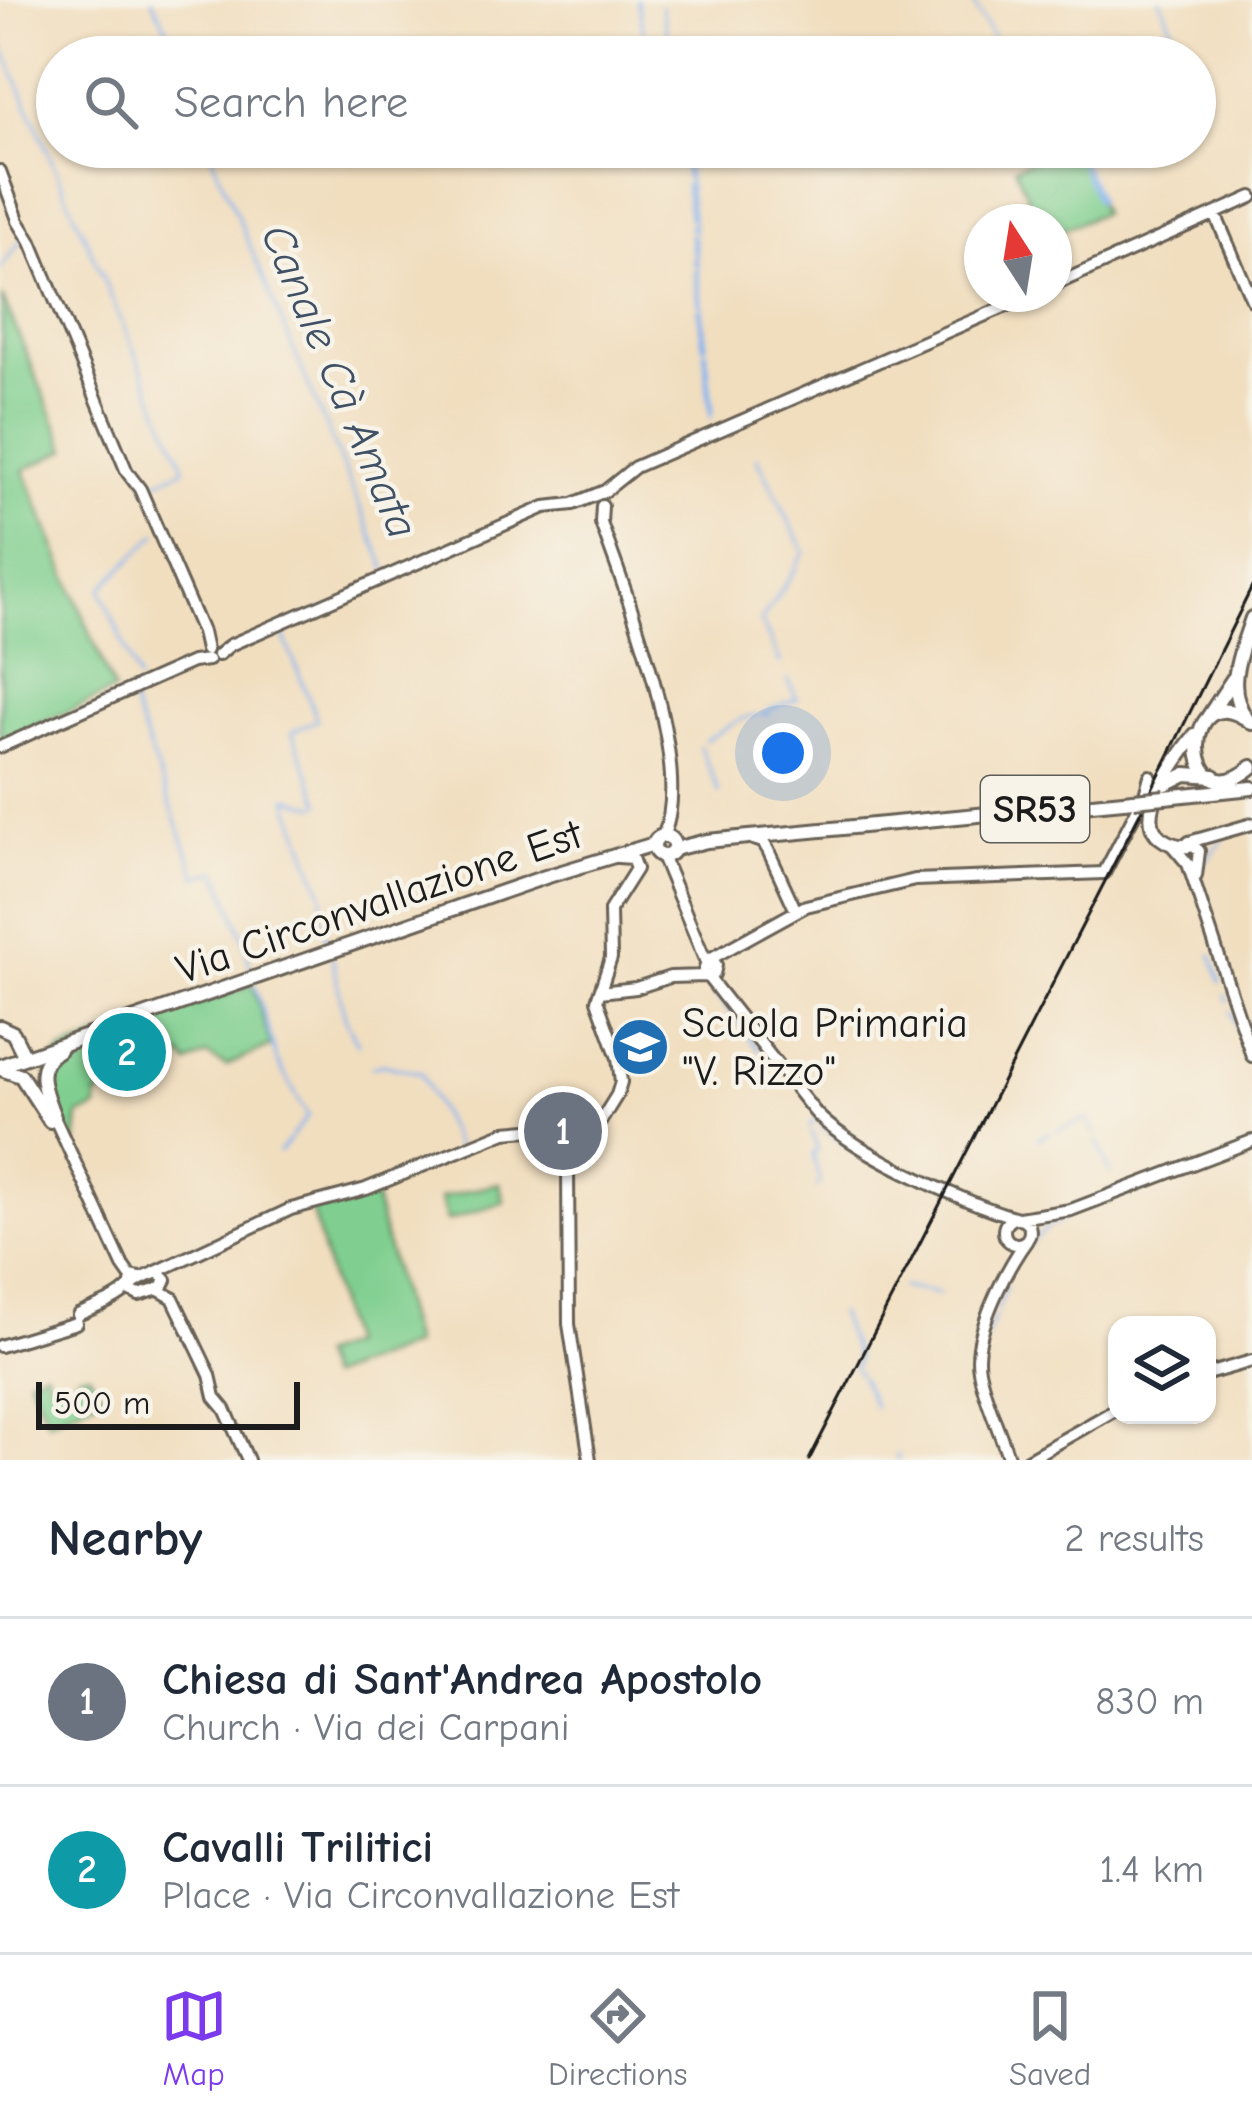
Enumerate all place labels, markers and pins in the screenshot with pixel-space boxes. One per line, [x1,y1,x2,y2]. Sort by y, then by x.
place label: Scuola Primaria "V. Rizzo" [682,999,968,1096]
pin: 2 [88,1007,166,1097]
school or university icon: Scuola Primaria "V. Rizzo" [609,1016,671,1078]
pin: 1 [524,1086,602,1176]

